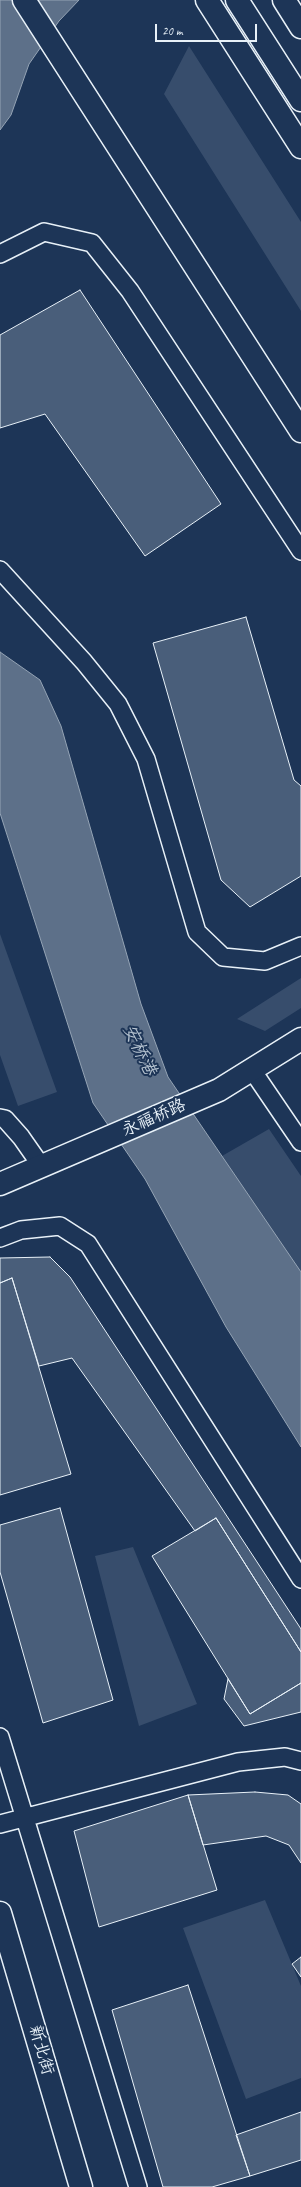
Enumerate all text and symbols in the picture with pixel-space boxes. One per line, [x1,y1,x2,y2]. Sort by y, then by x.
scale bar [157,16,259,42]
text: 20 m [162,23,182,39]
water label: 安桥港 [117,1021,161,1079]
street label: 永福桥路 [119,1095,189,1141]
street label: 新北街 [24,2023,58,2077]

